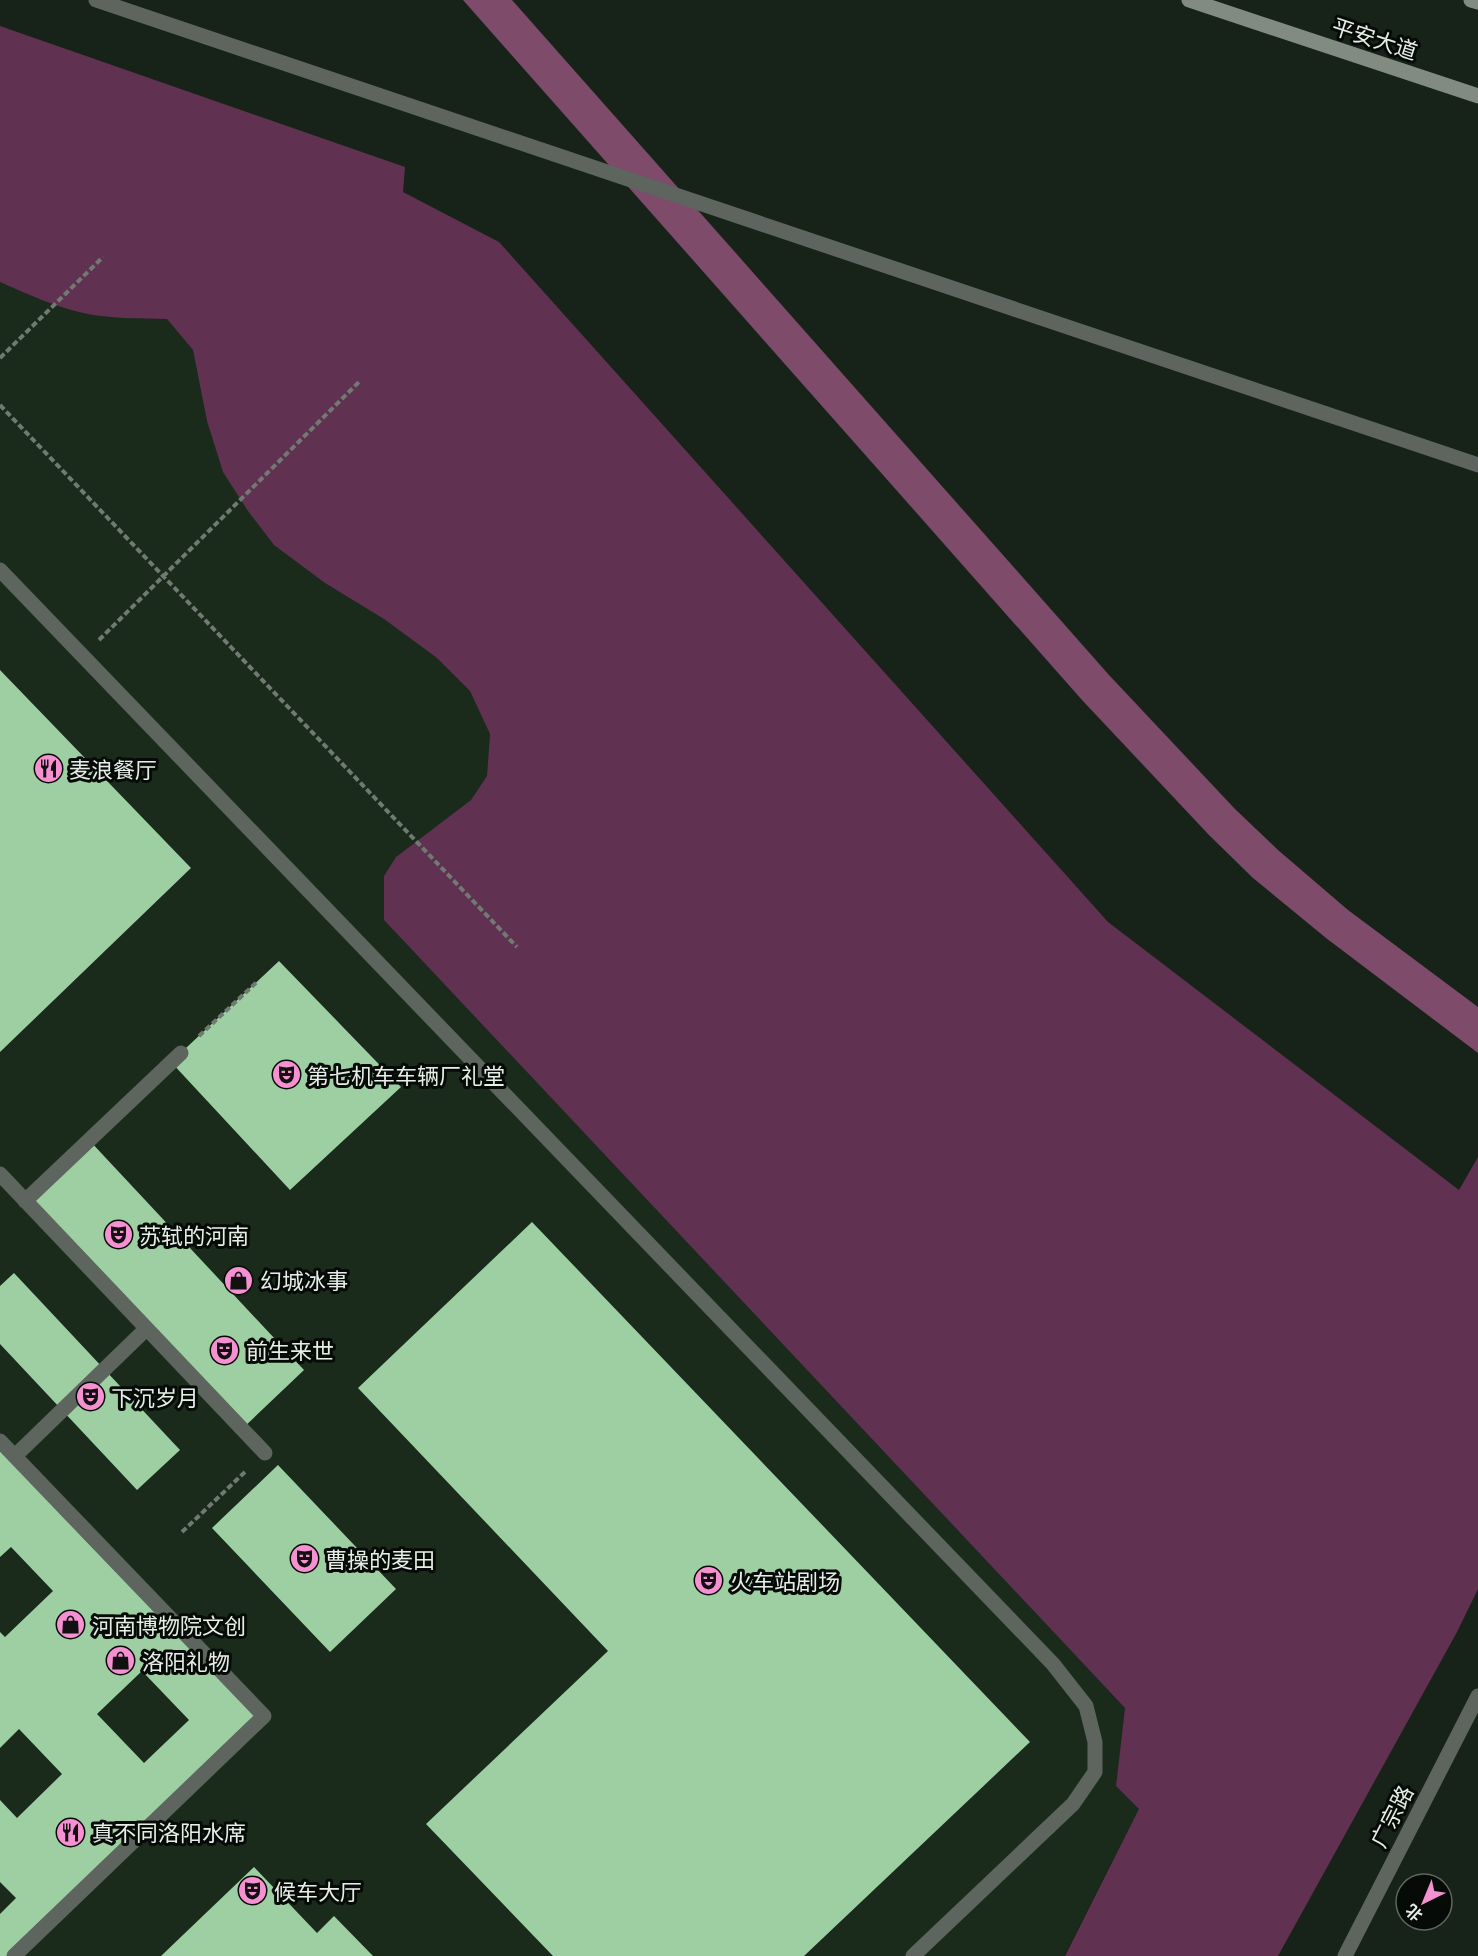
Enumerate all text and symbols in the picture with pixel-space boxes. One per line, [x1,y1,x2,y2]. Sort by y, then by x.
street label: 平安大道 [1329,12,1421,64]
restaurant icon: 麦浪餐厅 [32,753,64,785]
place label: 麦浪餐厅 [69,756,157,782]
theatre icon: 第七机车车辆厂礼堂 [270,1059,302,1091]
place label: 第七机车车辆厂礼堂 [307,1062,505,1088]
theatre icon: 苏轼的河南 [102,1219,134,1251]
place label: 苏轼的河南 [139,1222,249,1248]
shop icon: 幻城冰事 [223,1264,255,1296]
place label: 幻城冰事 [260,1267,348,1293]
theatre icon: 前生来世 [209,1334,241,1366]
place label: 前生来世 [246,1337,334,1363]
theatre icon: 下沉岁月 [74,1381,106,1413]
place label: 下沉岁月 [111,1384,199,1410]
theatre icon: 曹操的麦田 [288,1543,320,1575]
place label: 曹操的麦田 [325,1546,435,1572]
theatre icon: 火车站剧场 [693,1565,725,1597]
place label: 火车站剧场 [730,1568,840,1594]
shop icon: 河南博物院文创 [55,1609,87,1641]
place label: 河南博物院文创 [92,1612,246,1638]
shop icon: 洛阳礼物 [105,1645,137,1677]
place label: 洛阳礼物 [142,1648,230,1674]
street label: 广宗路 [1364,1781,1418,1851]
restaurant icon: 真不同洛阳水席 [55,1816,87,1848]
place label: 真不同洛阳水席 [92,1819,246,1845]
north arrow [1394,1872,1454,1932]
theatre icon: 候车大厅 [237,1875,269,1907]
place label: 候车大厅 [274,1878,362,1904]
text: 北 [1401,1901,1426,1926]

